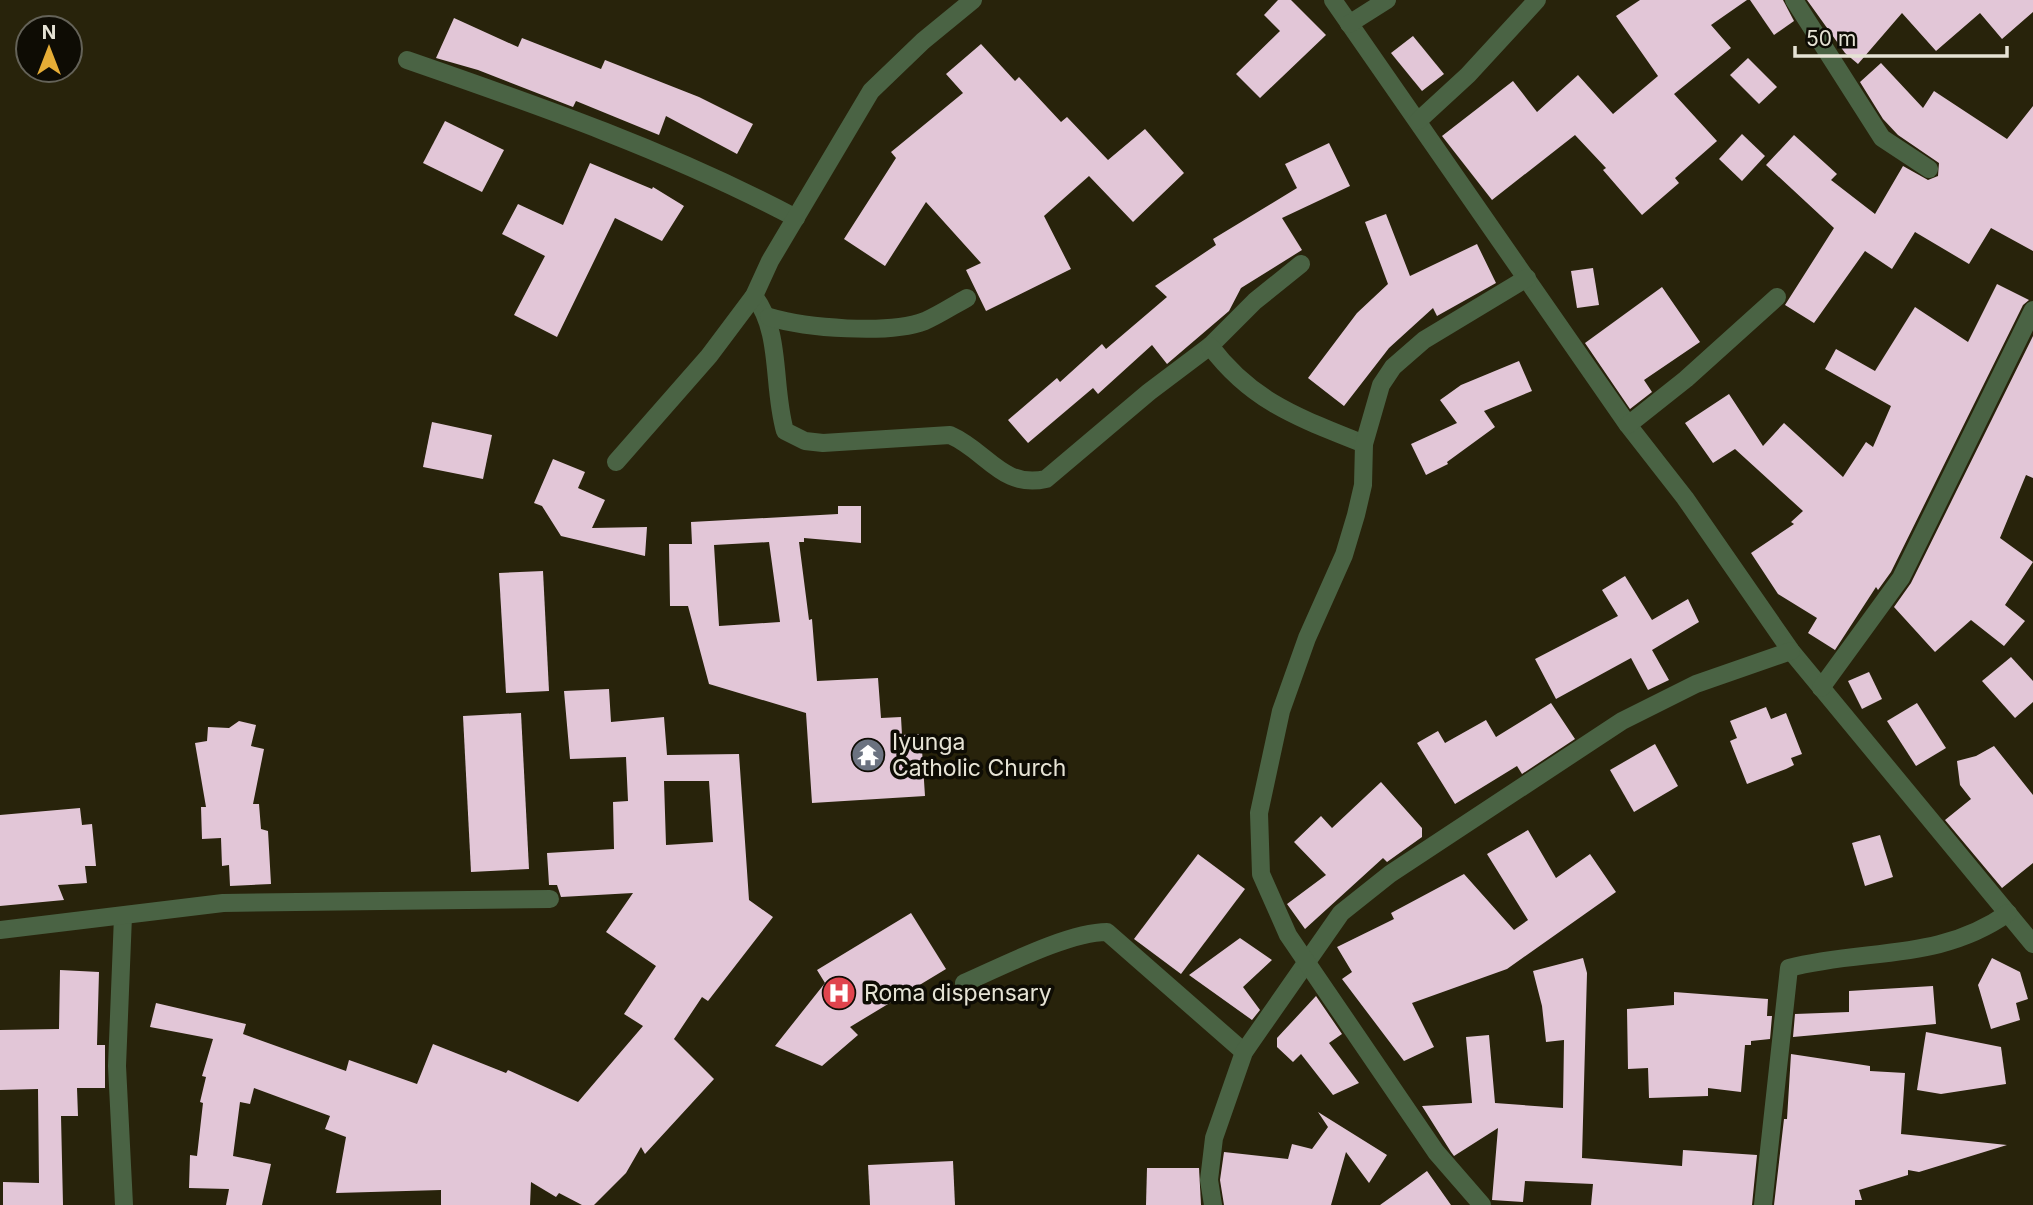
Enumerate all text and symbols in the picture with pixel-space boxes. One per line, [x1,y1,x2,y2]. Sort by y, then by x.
north arrow [14,14,84,84]
scale bar [1795,14,2007,58]
text: N [42,21,56,44]
text: 50 m [1806,26,1856,51]
place label: Iyunga Catholic Church [892,728,1066,782]
temple icon: Iyunga Catholic Church [849,736,887,774]
hospital icon: Roma dispensary [820,974,858,1012]
place label: Roma dispensary [864,979,1052,1007]

